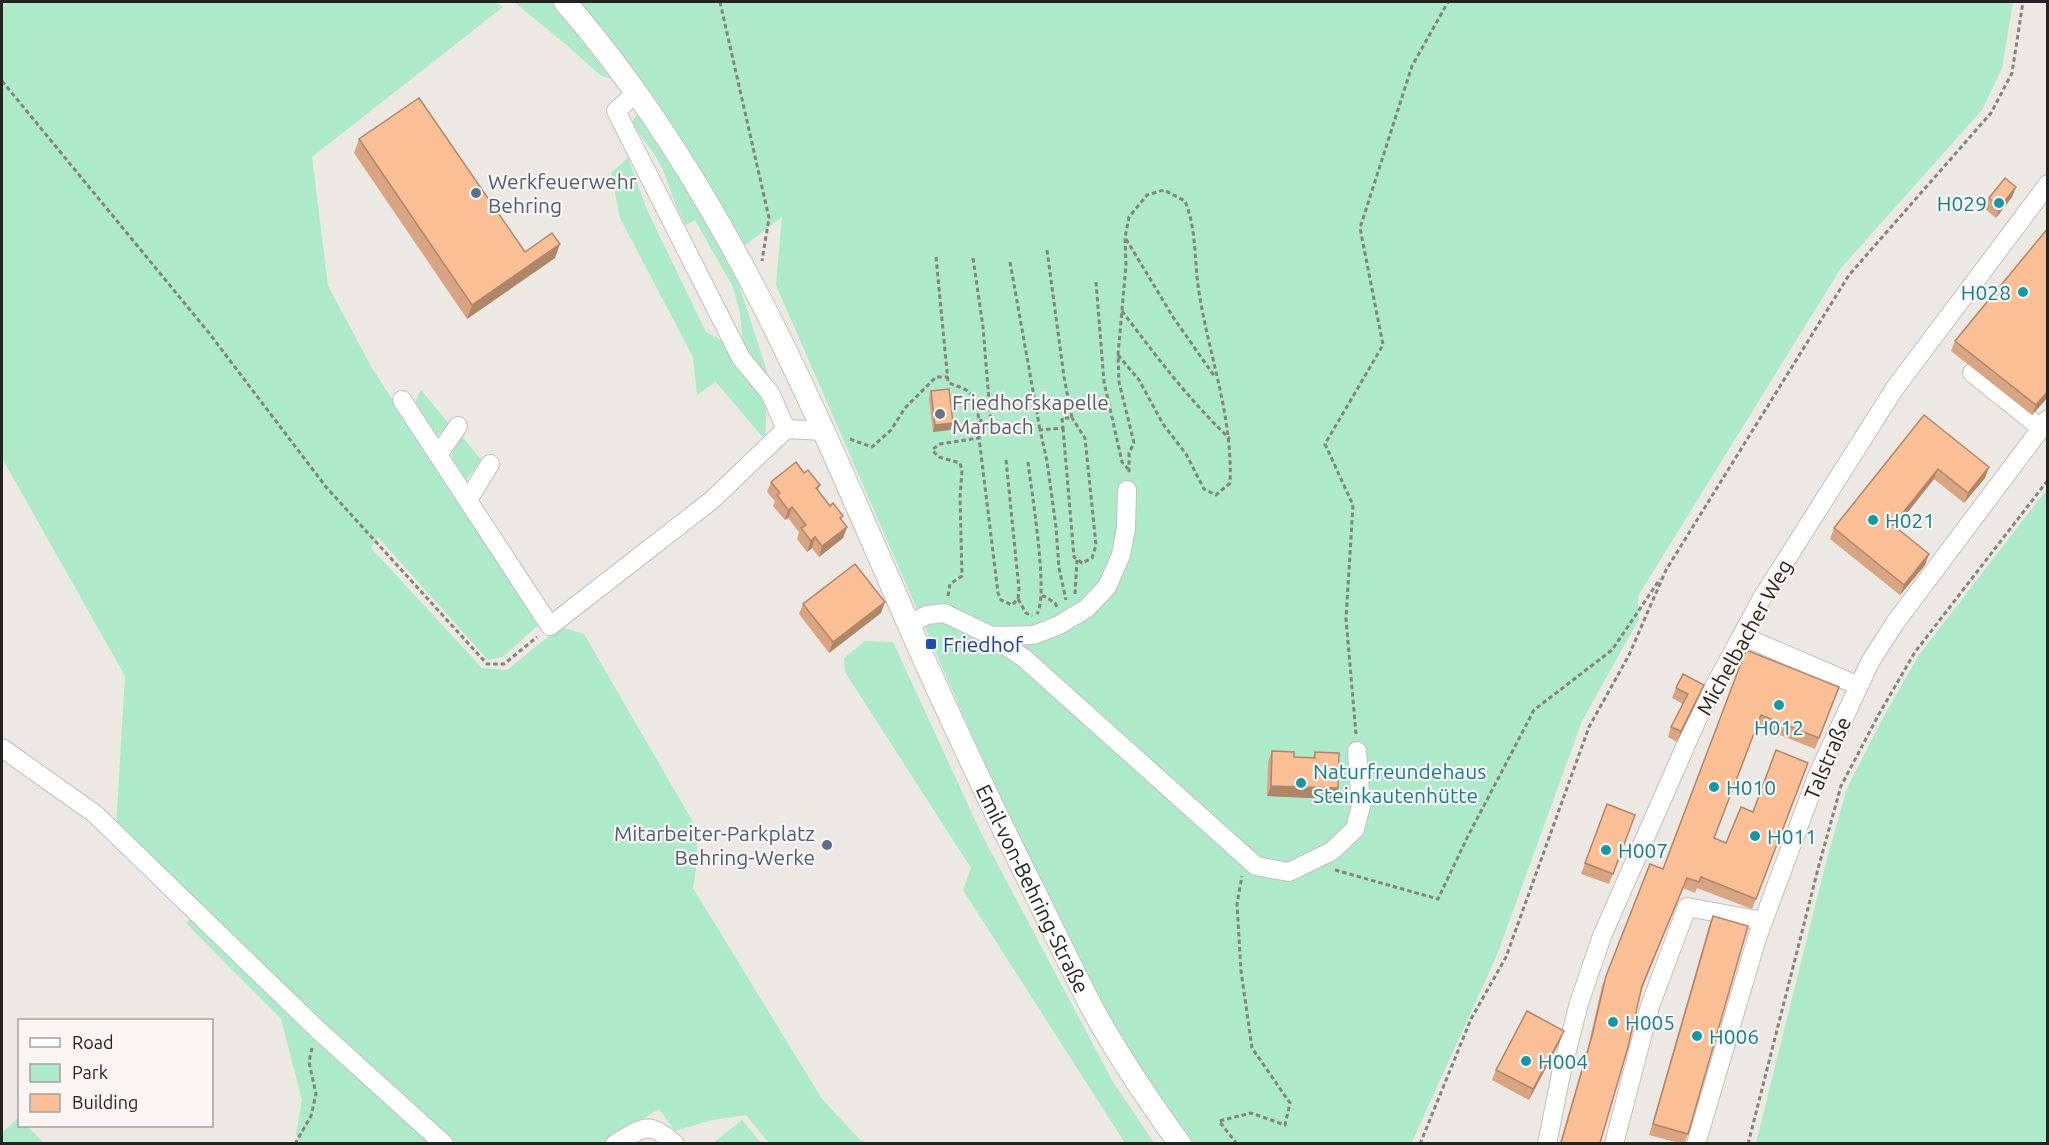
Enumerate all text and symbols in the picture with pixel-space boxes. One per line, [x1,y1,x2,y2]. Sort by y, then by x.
place label: Werkfeuerwehr Behring [488,169,637,217]
marker: Werkfeuerwehr Behring [469,186,483,200]
place label: H029 [1937,191,1987,215]
marker: H029 [1992,196,2006,210]
place label: H028 [1961,280,2011,304]
marker: H028 [2016,285,2030,299]
place label: Friedhofskapelle Marbach [952,390,1109,438]
marker: Friedhofskapelle Marbach [933,407,947,421]
place label: H021 [1885,508,1935,532]
marker: H021 [1866,513,1880,527]
street label: Michelbacher Weg [1691,555,1797,719]
place label: Friedhof [943,632,1024,656]
marker: Friedhof [924,637,938,651]
marker: H012 [1772,698,1786,712]
street label: Talstraße [1799,713,1855,803]
place label: H012 [1754,715,1804,739]
place label: Naturfreundehaus Steinkautenhütte [1313,759,1486,807]
place label: H010 [1726,775,1776,799]
marker: Naturfreundehaus Steinkautenhütte [1294,776,1308,790]
street label: Emil-von-Behring-Straße [972,780,1094,997]
marker: H010 [1707,780,1721,794]
place label: Mitarbeiter-Parkplatz Behring-Werke [614,821,815,869]
place label: H011 [1767,824,1817,848]
marker: H011 [1748,829,1762,843]
marker: Mitarbeiter-Parkplatz Behring-Werke [820,838,834,852]
place label: H007 [1618,838,1668,862]
marker: H007 [1599,843,1613,857]
place label: H005 [1625,1010,1675,1034]
marker: H005 [1606,1015,1620,1029]
legend [18,1019,213,1127]
place label: H006 [1709,1024,1759,1048]
marker: H006 [1690,1029,1704,1043]
text: Road [72,1032,114,1052]
place label: H004 [1538,1049,1588,1073]
marker: H004 [1519,1054,1533,1068]
text: Park [72,1062,108,1082]
text: Building [72,1092,138,1112]

